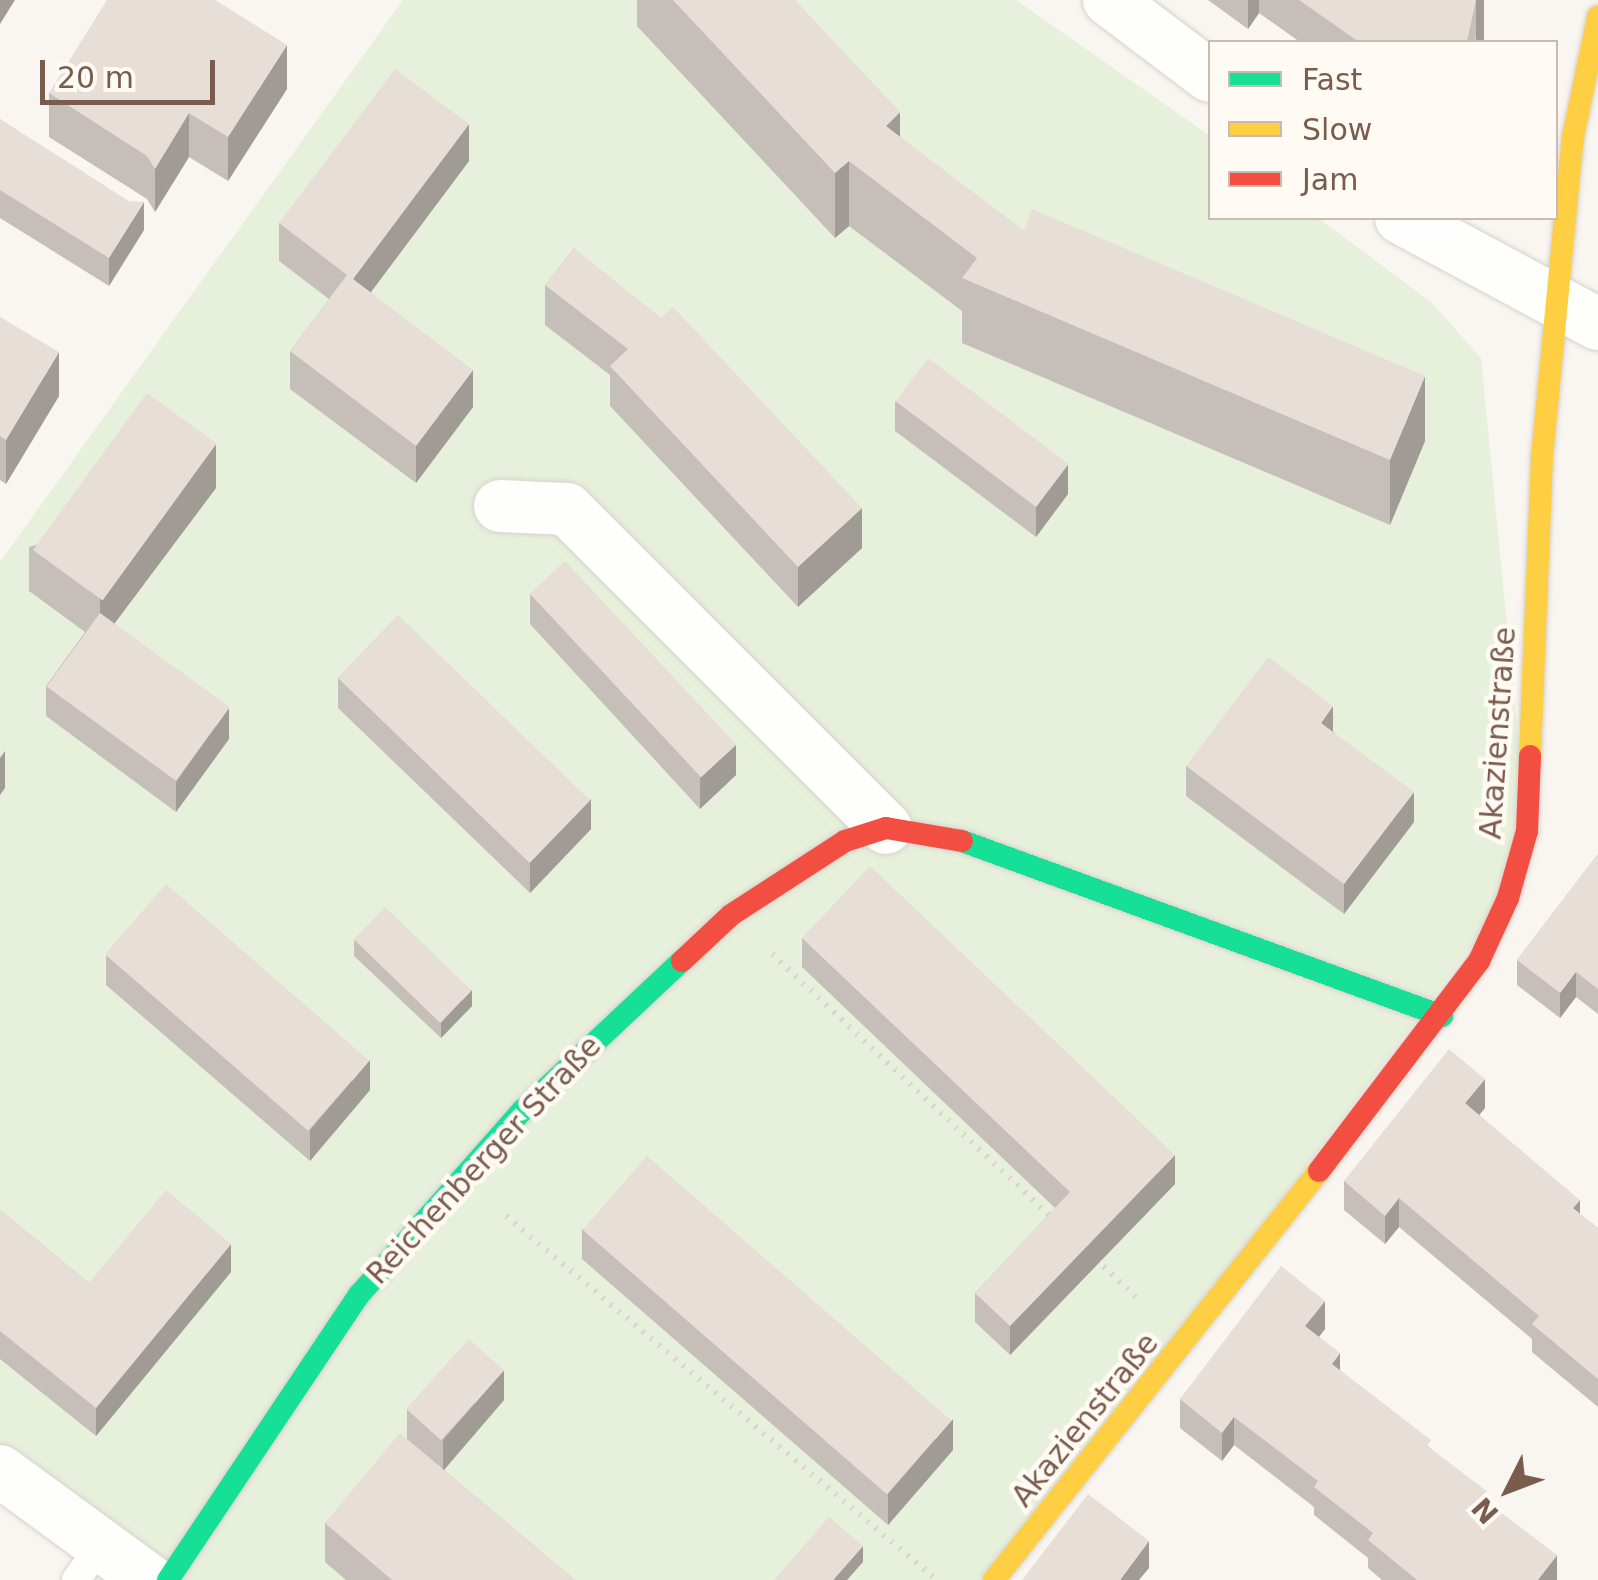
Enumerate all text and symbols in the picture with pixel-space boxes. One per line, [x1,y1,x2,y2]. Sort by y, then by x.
scale bar [45,40,220,102]
legend [1208,40,1558,220]
text: 20 m [57,60,134,95]
text: Fast [1302,62,1362,97]
text: Slow [1302,112,1372,147]
text: Jam [1302,162,1358,197]
street label: Akazienstraße [1473,626,1523,840]
street label: Reichenberger Straße [359,1028,609,1292]
street label: Akazienstraße [1004,1326,1166,1514]
north arrow [1458,1440,1558,1540]
text: N [1465,1491,1505,1530]

